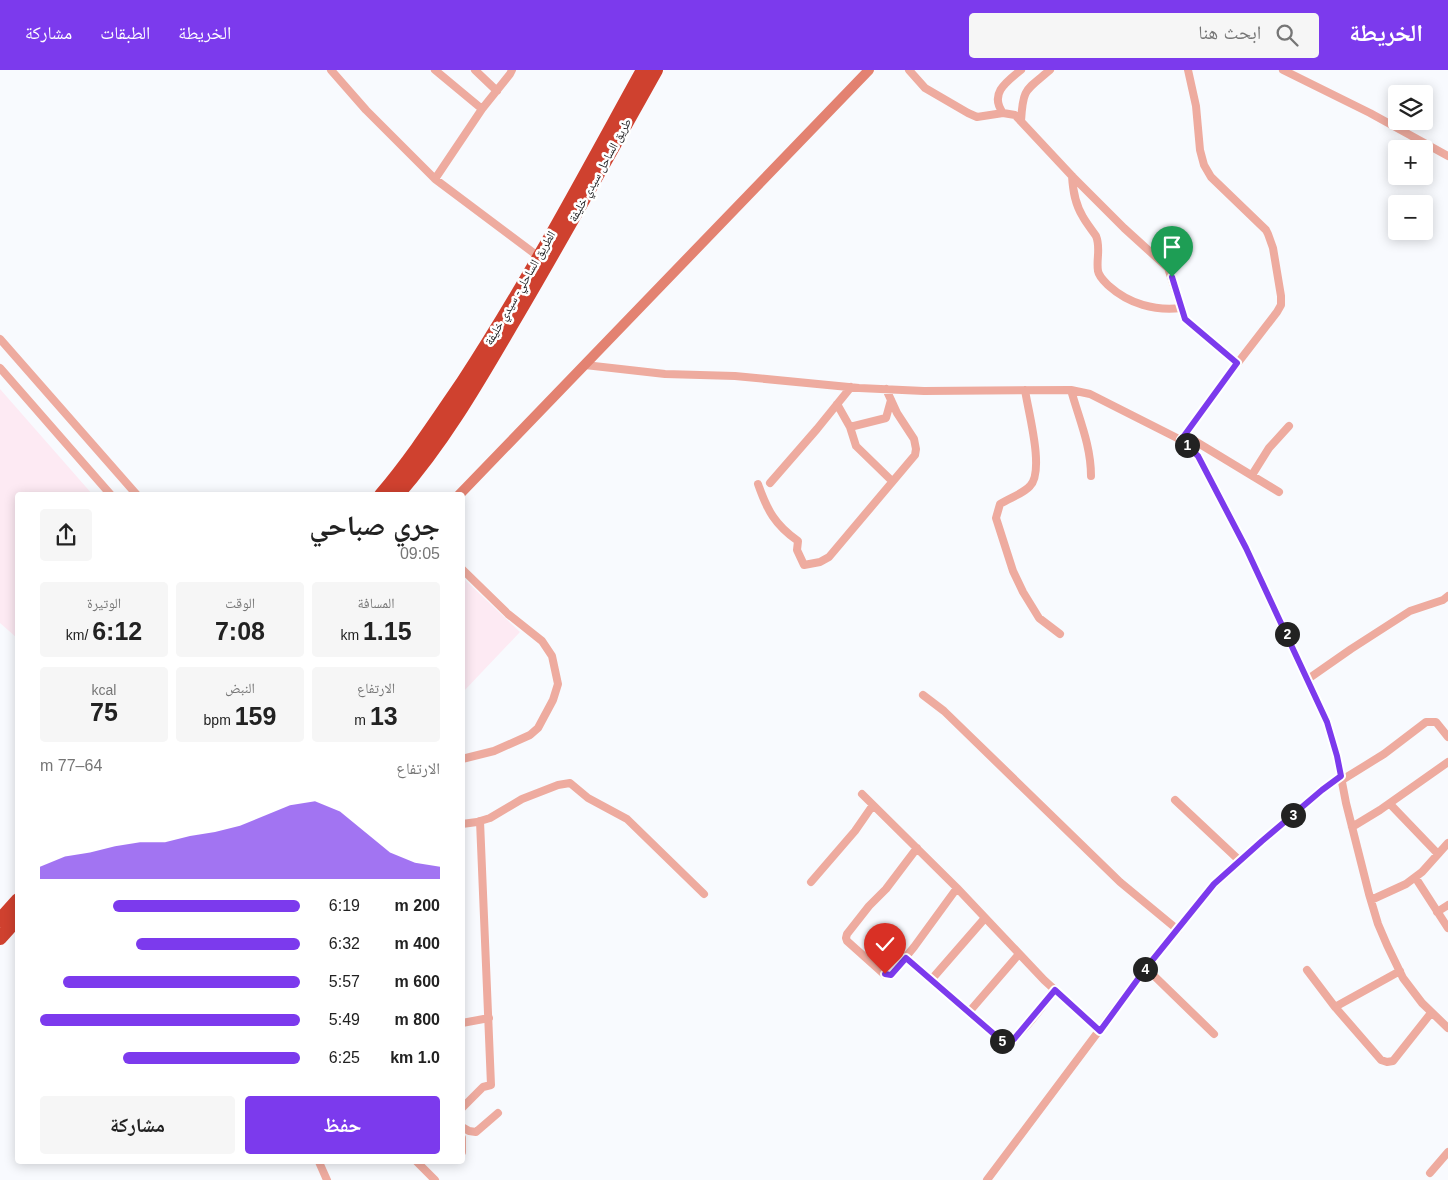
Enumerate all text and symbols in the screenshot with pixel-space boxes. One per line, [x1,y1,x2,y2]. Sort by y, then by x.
search box [969,13,1319,58]
text: الخريطة [1349,19,1423,46]
icon: search [1273,21,1301,49]
text: ابحث هنا [1198,22,1261,43]
text: مشاركة [25,23,72,43]
text: الطبقات [100,23,150,43]
text: الخريطة [178,23,231,43]
map controls [1388,85,1433,240]
button: layers [1388,85,1433,130]
street label: طريق الساحل سيدي خليفة [566,116,637,226]
button: + [1388,140,1433,185]
button: − [1388,195,1433,240]
pin [1151,226,1193,277]
street label: الطريق الساحلي- سيدي خليفة [482,228,561,349]
icon: arrive [1158,233,1186,261]
pin: 1 [1174,432,1200,458]
text: 1 [1184,437,1191,453]
button: share [40,509,92,561]
text: جري صباحي [309,510,440,541]
text: 09:05 [400,545,440,562]
text: الوتيرة [87,595,121,611]
text: الوقت [225,595,255,611]
text: المسافة [357,595,395,611]
text: 6:12 [92,617,142,645]
text: 7:08 [215,617,265,645]
text: 1.15 [363,617,412,645]
pin: 2 [1274,622,1300,646]
text: 2 [1284,626,1291,642]
text: /km [66,627,92,643]
text: km [340,627,363,643]
text: النبض [225,680,255,696]
text: الارتفاع [357,680,395,696]
text: kcal [92,682,116,698]
text: 75 [90,698,118,726]
text: 159 [235,702,276,730]
text: 13 [370,702,398,730]
text: bpm [204,712,235,728]
text: m [354,712,370,728]
text: 64–77 m [40,757,102,774]
text: الارتفاع [396,760,440,777]
pin: 3 [1280,802,1306,828]
text: 3 [1290,807,1297,823]
text: 6:19 [329,897,360,914]
text: 200 m [395,897,440,914]
pin [864,923,906,974]
icon: check [871,930,899,958]
text: 6:32 [329,935,360,952]
text: 400 m [395,935,440,952]
pin: 4 [1132,956,1158,982]
text: 4 [1142,961,1149,977]
text: 5:57 [329,973,360,990]
text: 600 m [395,973,440,990]
text: 5:49 [329,1011,360,1028]
text: 800 m [395,1011,440,1028]
pin: 5 [990,1028,1014,1054]
text: 5 [999,1033,1006,1049]
text: 6:25 [329,1049,360,1066]
text: 1.0 km [390,1049,440,1066]
button: مشاركة [40,1096,235,1154]
button: حفظ [245,1096,440,1154]

